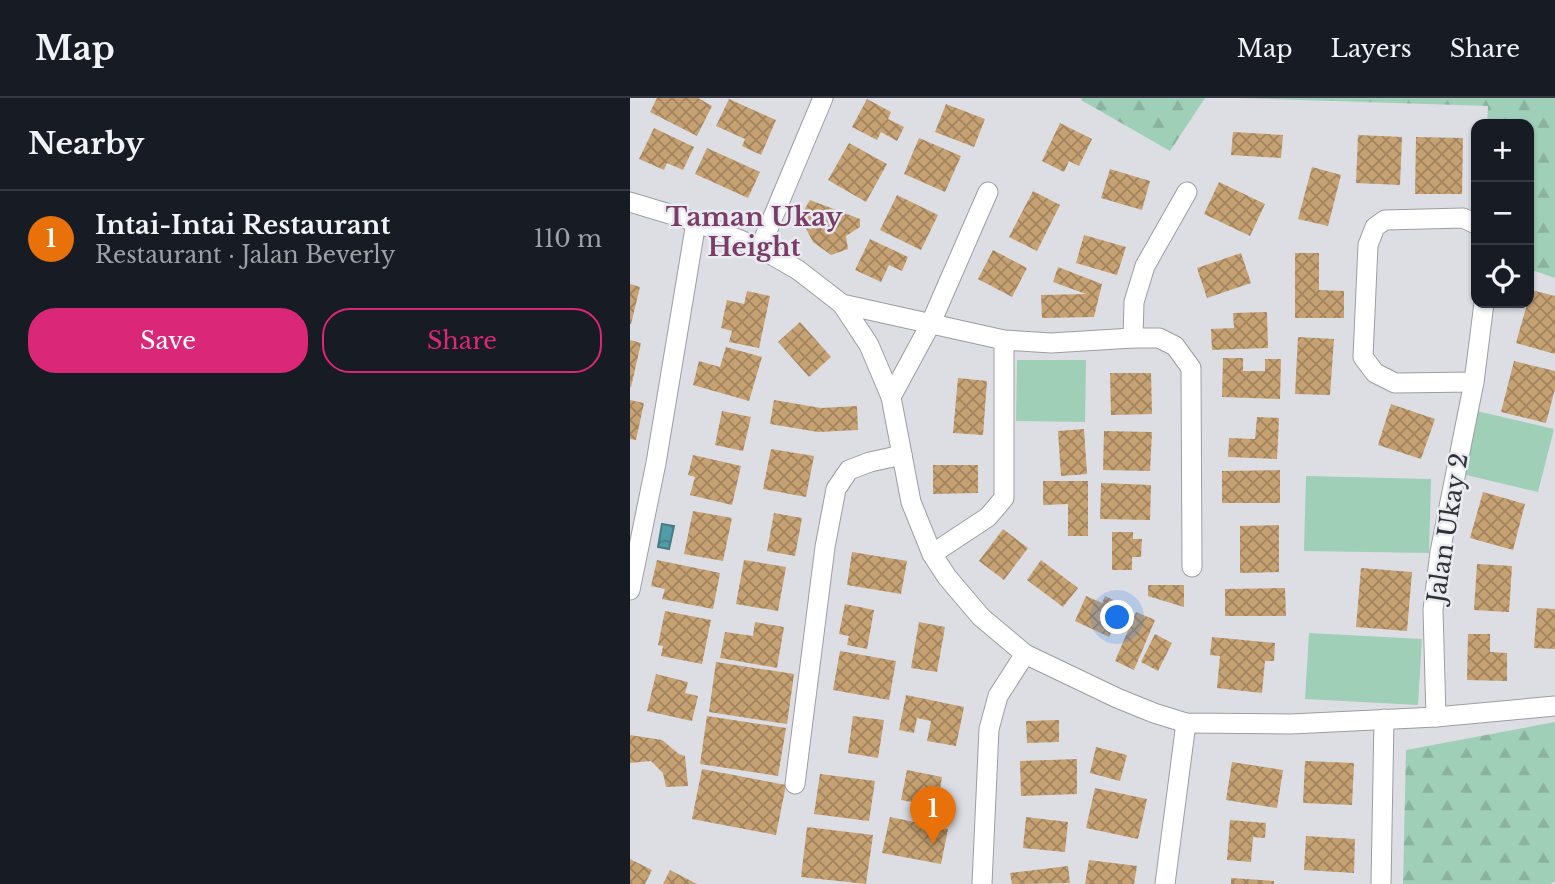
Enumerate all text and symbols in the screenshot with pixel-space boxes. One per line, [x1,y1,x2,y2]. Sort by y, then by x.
text: Map [35,28,115,69]
text: Map [1237,34,1293,63]
text: Layers [1331,34,1412,63]
text: Share [1450,34,1520,63]
map controls [1471,119,1534,308]
button: + [1471,119,1534,182]
text: Nearby [28,125,144,162]
button: − [1471,182,1534,245]
district label: Taman Ukay Height [666,201,842,263]
text: Intai-Intai Restaurant [95,209,390,241]
text: 1 [46,225,56,253]
text: 110 m [534,225,602,253]
text: Restaurant · Jalan Beverly [95,241,395,269]
button: locate [1471,245,1534,308]
button: Save [28,308,308,373]
button: Share [322,308,602,373]
street label: Jalan Ukay 2 [1421,451,1474,608]
your location [1100,600,1134,634]
pin: 1 [910,786,956,844]

